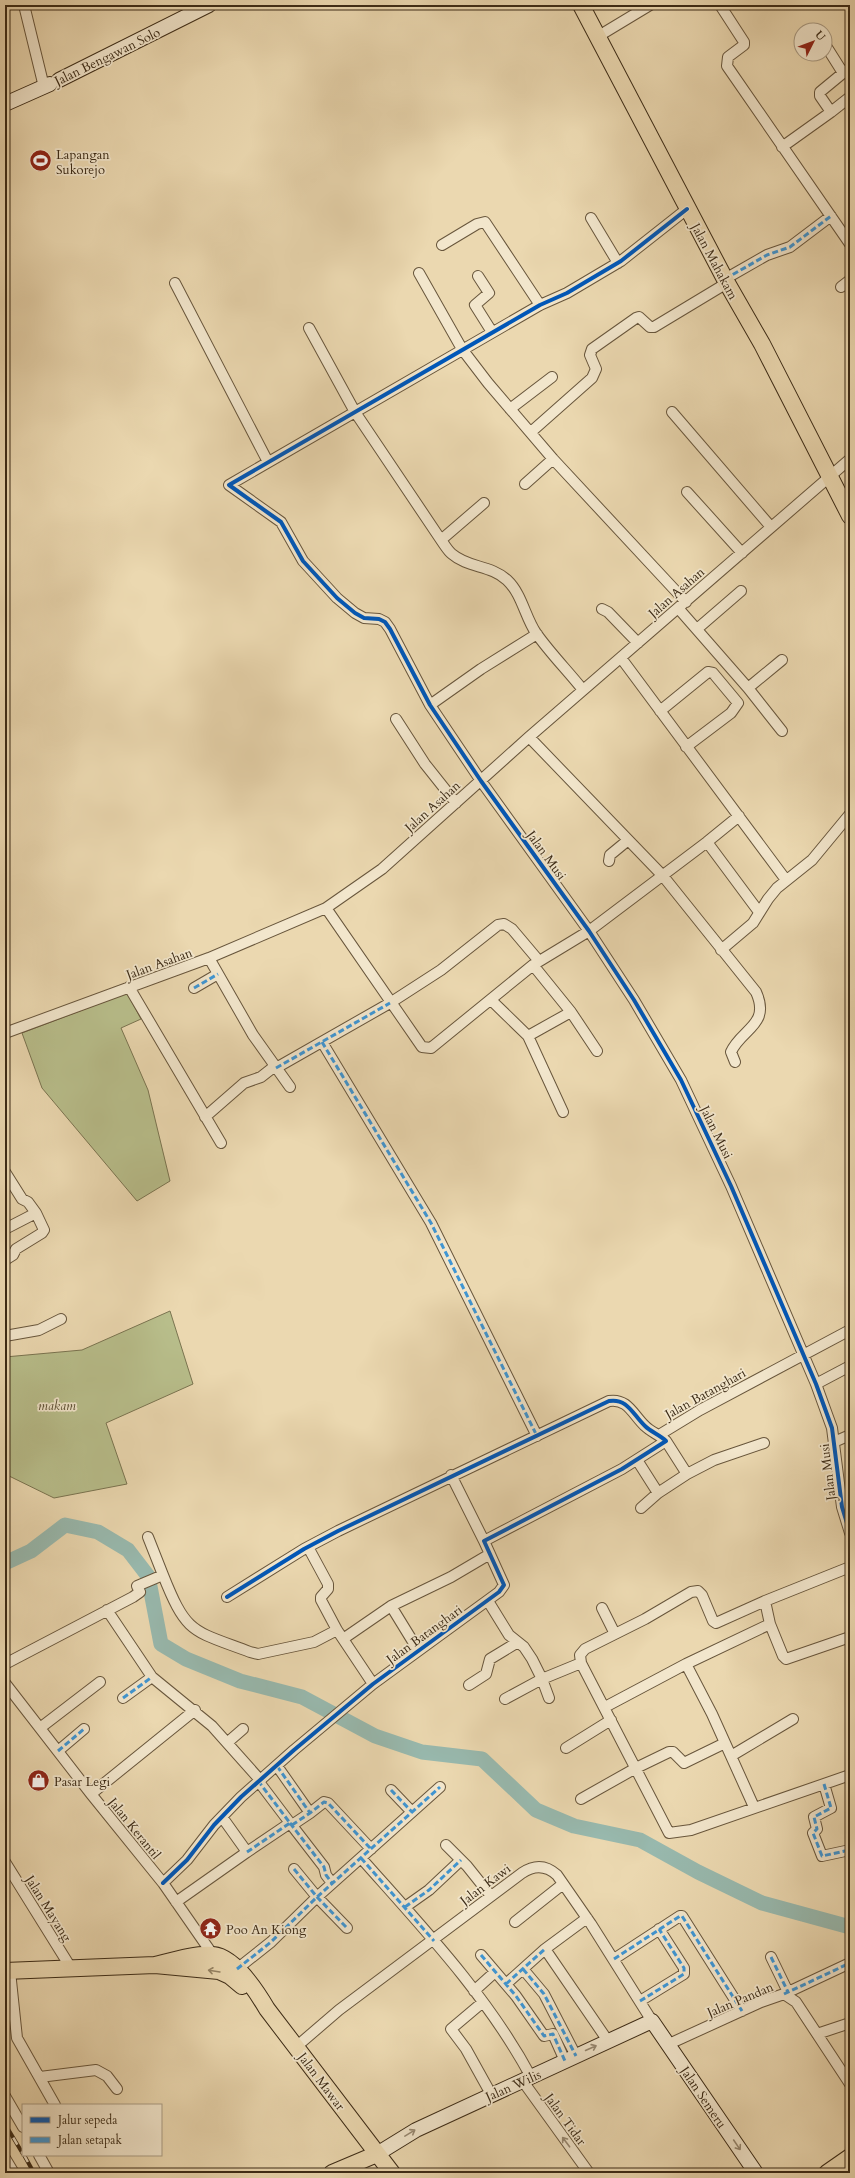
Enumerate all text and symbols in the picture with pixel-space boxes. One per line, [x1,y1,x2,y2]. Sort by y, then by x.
north arrow [793,22,833,62]
street label: Jalan Bengawan Solo [50,23,163,91]
text: U [811,27,829,44]
place label: Lapangan Sukorejo [56,146,110,179]
sports icon: Lapangan Sukorejo [27,148,53,174]
street label: Jalan Mahakam [686,218,742,303]
street label: Jalan Asahan [643,563,709,624]
street label: Jalan Asahan [399,777,465,838]
street label: Jalan Musi [521,826,570,884]
street label: Jalan Asahan [122,943,195,985]
street label: Jalan Musi [695,1101,737,1162]
street label: Jalan Batanghari [660,1364,749,1424]
park label: makam [38,1397,76,1415]
street label: Jalan Musi [816,1442,841,1503]
street label: Jalan Batanghari [381,1601,466,1670]
shop icon: Pasar Legi [26,1768,52,1794]
place label: Pasar Legi [54,1773,111,1791]
street label: Jalan Kerantil [103,1793,165,1864]
street label: Jalan Kawi [455,1860,515,1911]
street label: Jalan Mayang [20,1870,76,1946]
temple icon: Poo An Kiong [198,1916,224,1942]
place label: Poo An Kiong [226,1921,307,1939]
one-way arrow [207,1966,220,1974]
street label: Jalan Pandan [703,1978,777,2023]
one-way arrow [585,2044,597,2051]
street label: Jalan Mawar [292,2047,349,2115]
street label: Jalan Semeru [675,2061,730,2132]
street label: Jalan Wilis [481,2066,544,2107]
street label: Jalan Tidar [539,2088,590,2149]
legend [22,2104,162,2156]
text: Jalur sepeda [56,2112,118,2128]
one-way arrow [404,2129,416,2137]
text: Jalan setapak [56,2132,123,2148]
one-way arrow [562,2136,570,2147]
one-way arrow [733,2140,741,2151]

